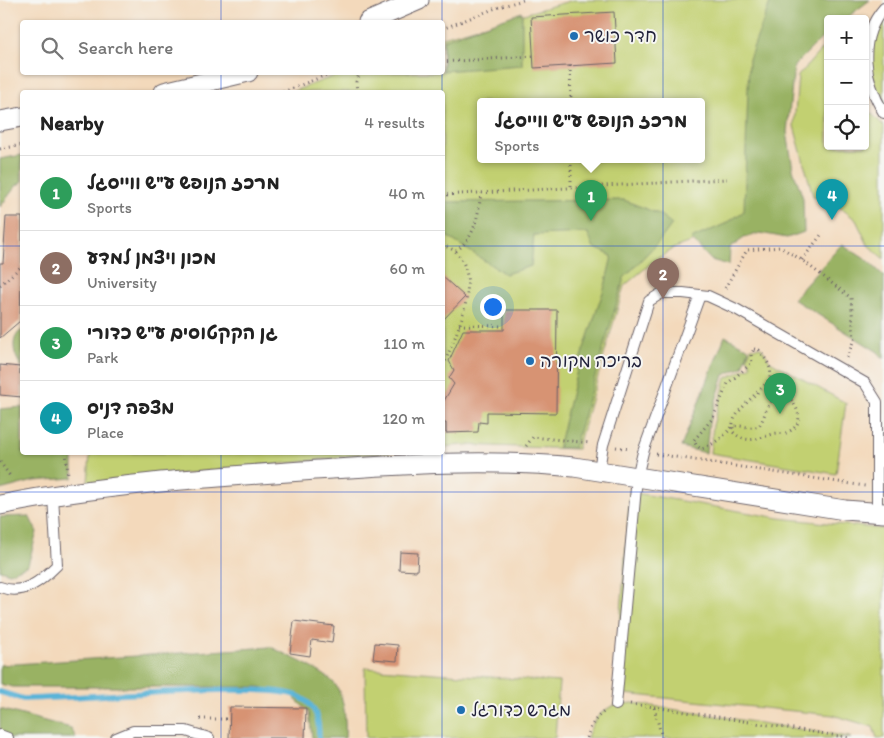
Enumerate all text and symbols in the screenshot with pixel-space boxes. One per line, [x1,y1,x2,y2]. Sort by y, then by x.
map controls [824,15,869,150]
button: + [824,15,869,60]
search box [20,20,445,75]
place label: חדר כושר [584,25,657,47]
marker: חדר כושר [568,30,580,42]
icon: search [38,34,66,62]
text: Search here [78,36,173,59]
button: − [824,60,869,105]
popup [477,98,705,163]
button: locate [824,105,869,150]
text: מרכז הנופש ע"ש ווייסגל [495,109,687,132]
text: Nearby [40,110,104,135]
text: 4 results [364,113,425,132]
text: Sports [495,136,539,155]
text: מרכז הנופש ע"ש ווייסגל [87,171,280,194]
pin: 4 [816,179,848,220]
pin: 1 [575,180,607,221]
text: 1 [52,184,60,203]
text: 40 m [388,184,425,203]
text: Sports [87,198,132,217]
text: מכון ויצמן למדע [87,246,216,269]
pin: 2 [647,258,679,299]
text: 2 [52,259,60,278]
text: 60 m [390,259,425,278]
text: University [87,273,157,292]
your location [480,294,506,320]
text: גן הקקטוסים ע"ש כדורי [87,321,278,344]
text: 3 [52,334,60,353]
text: 110 m [383,334,425,353]
text: Park [87,348,118,367]
place label: בריכה מקורה [540,350,642,372]
marker: בריכה מקורה [524,355,536,367]
pin: 3 [764,373,796,414]
text: מצפה דניס [87,396,175,419]
text: 4 [51,409,61,428]
text: 120 m [382,409,425,428]
text: Place [87,423,124,442]
place label: מגרש כדורגל [471,699,571,721]
marker: מגרש כדורגל [455,704,467,716]

